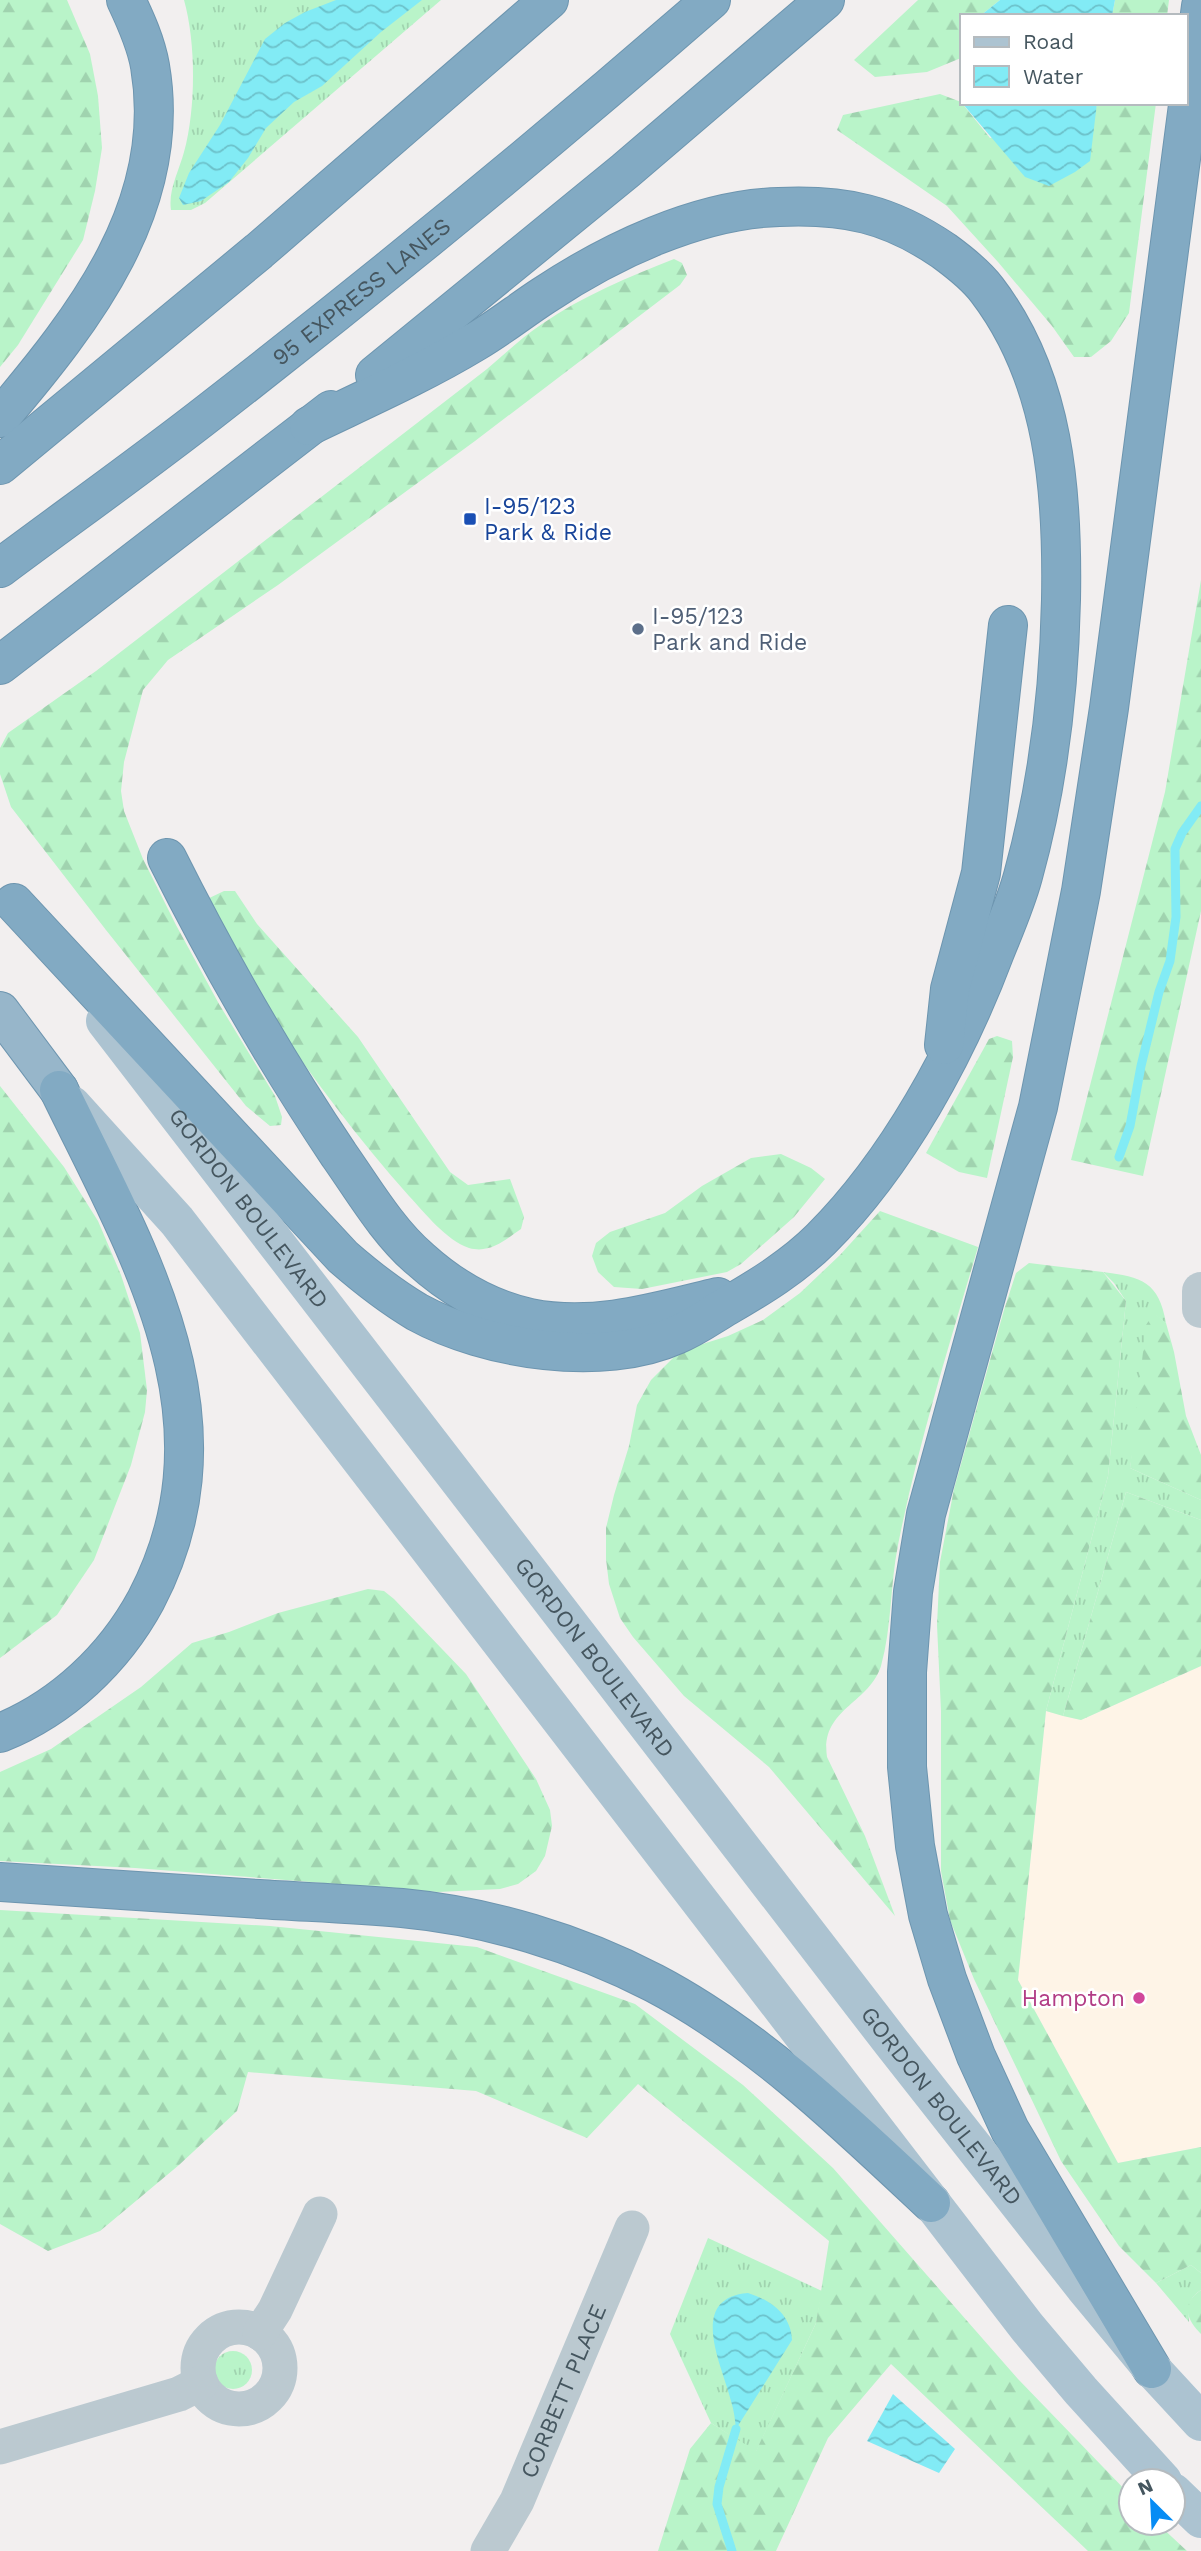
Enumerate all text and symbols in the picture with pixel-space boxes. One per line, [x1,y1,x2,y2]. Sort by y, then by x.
legend [960,14,1187,105]
text: Road [1023,29,1074,54]
text: Water [1023,64,1084,89]
street label: 95 EXPRESS LANES [267,212,456,372]
place label: I-95/123 Park & Ride [484,493,612,546]
marker: I-95/123 Park & Ride [462,511,478,527]
place label: I-95/123 Park and Ride [652,603,807,656]
marker: I-95/123 Park and Ride [630,621,646,637]
street label: GORDON BOULEVARD [163,1103,334,1314]
street label: GORDON BOULEVARD [509,1552,680,1763]
place label: Hampton [1021,1985,1125,2012]
marker: Hampton [1131,1990,1147,2006]
street label: GORDON BOULEVARD [855,2001,1028,2211]
street label: CORBETT PLACE [515,2300,612,2482]
north arrow [1117,2467,1187,2537]
text: N [1134,2474,1156,2500]

